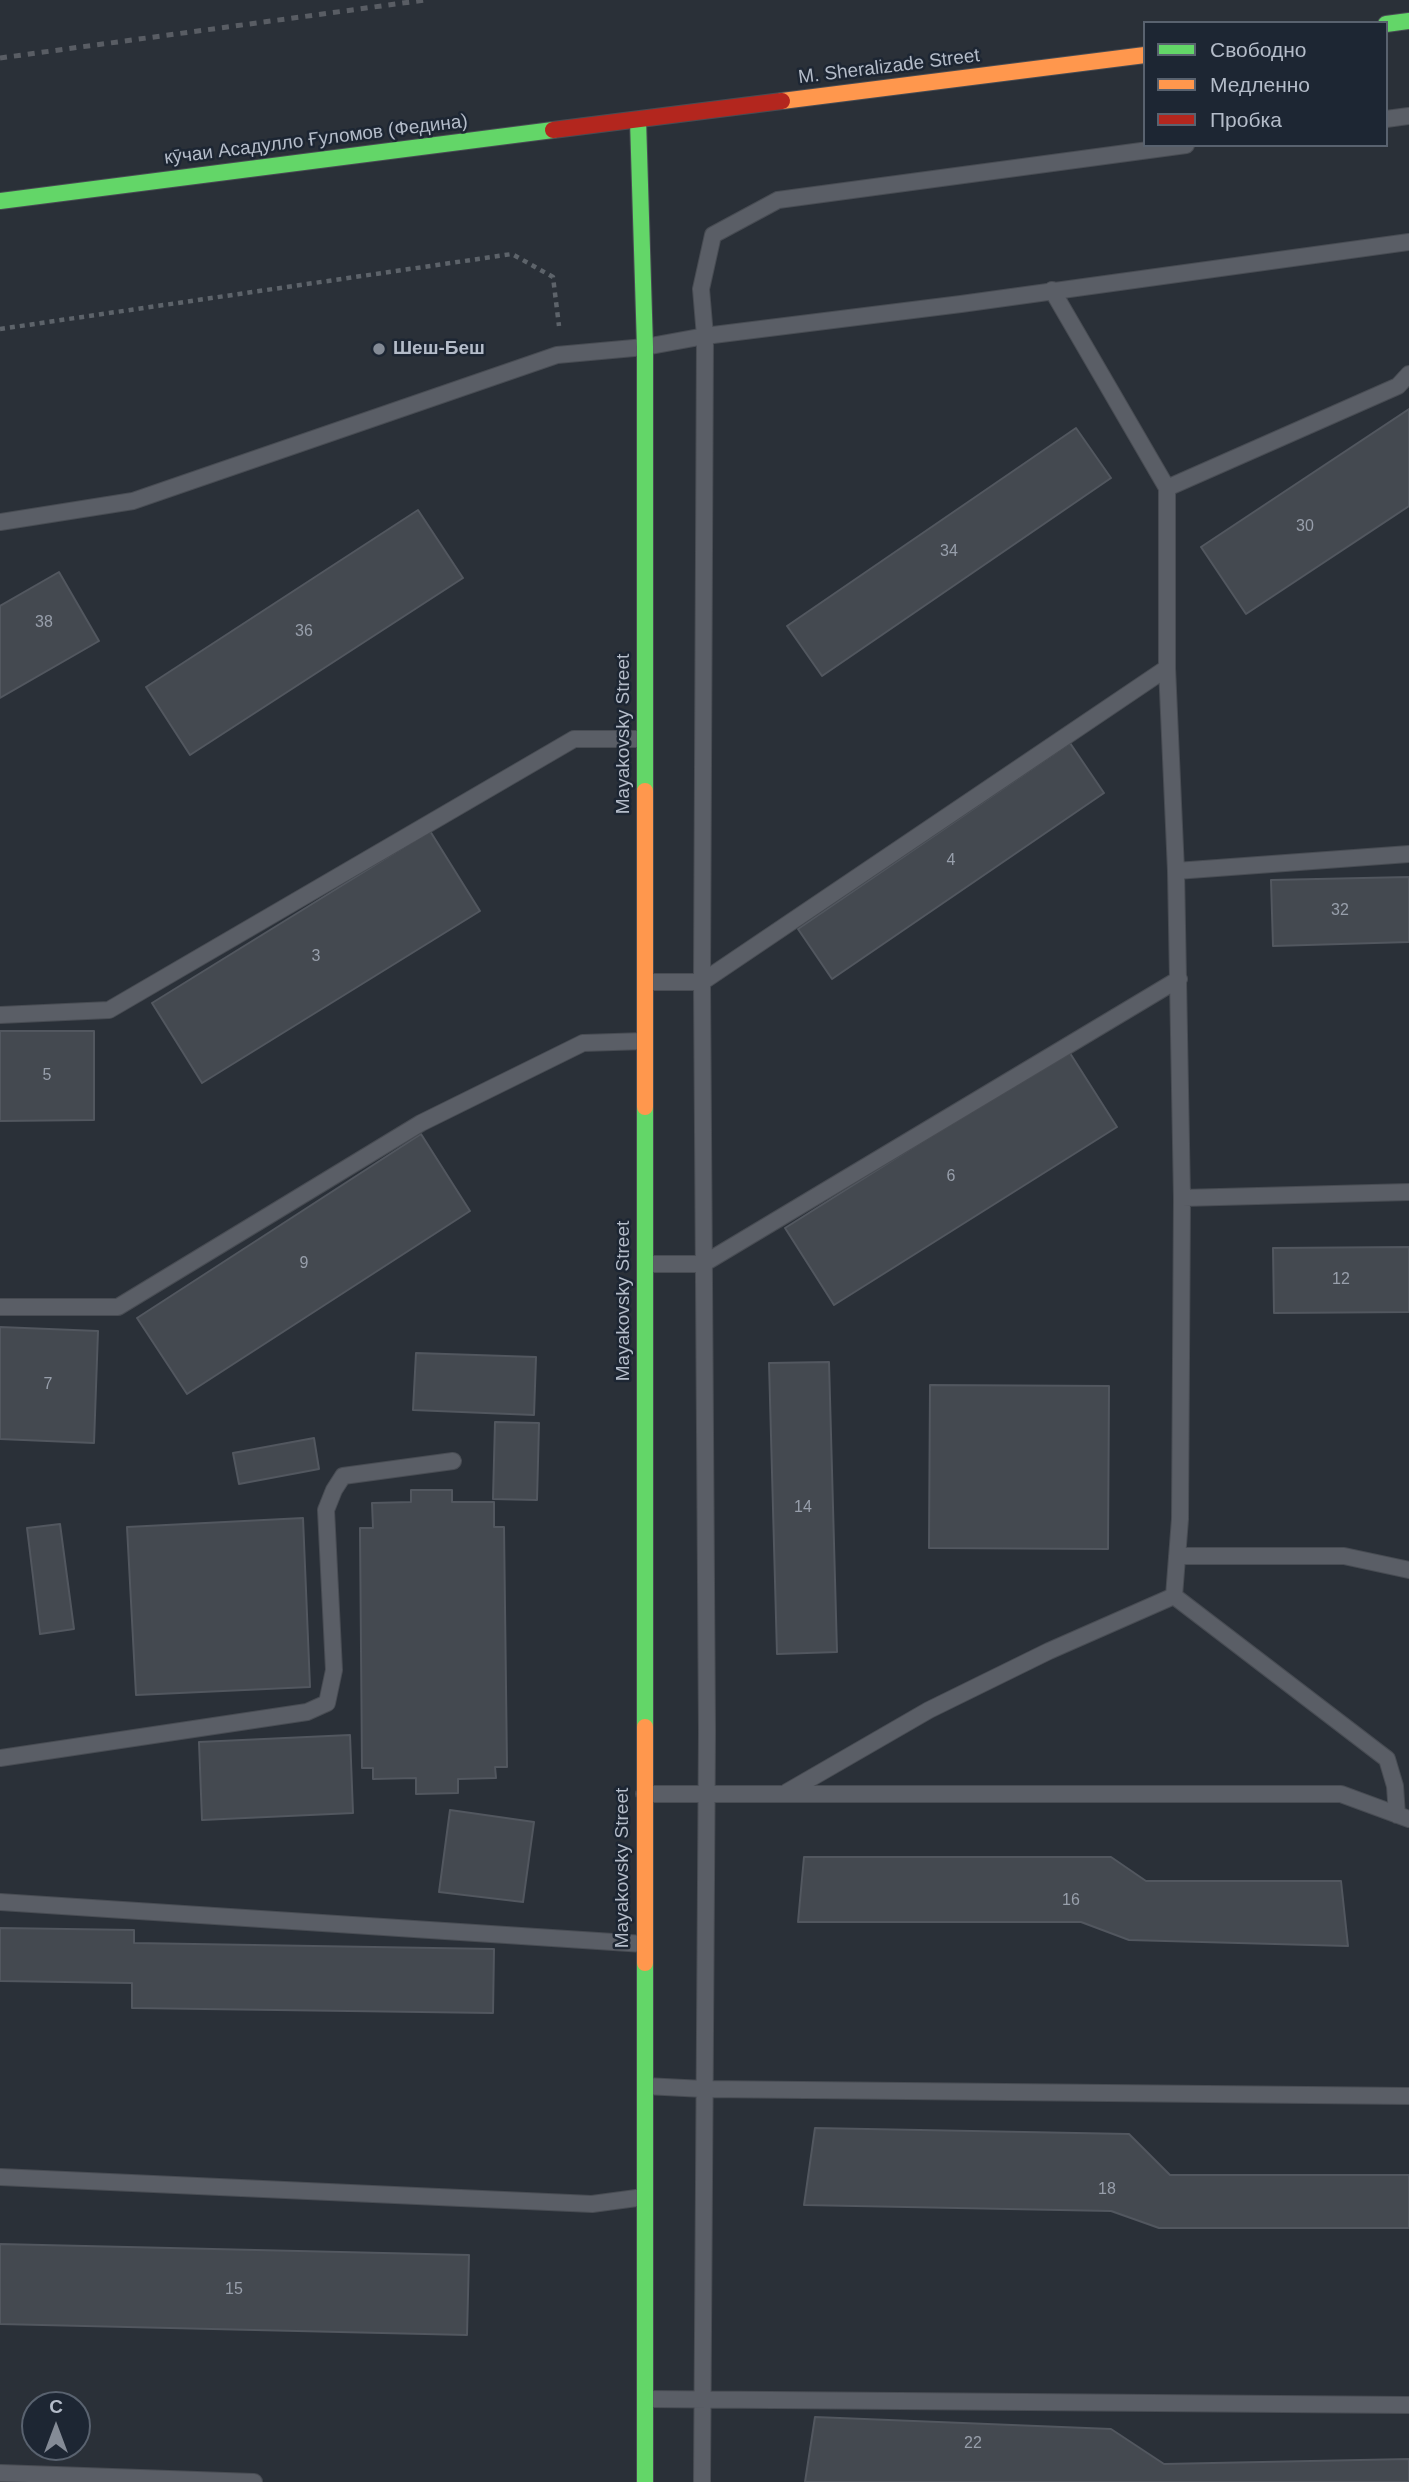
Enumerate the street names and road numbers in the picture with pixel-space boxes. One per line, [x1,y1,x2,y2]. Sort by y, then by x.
street label: M. Sheralizade Street [797,45,981,89]
street label: кӯчаи Асадулло Ғуломов (Федина) [163,110,469,170]
street label: Mayakovsky Street [613,654,635,814]
street label: Mayakovsky Street [613,1221,635,1381]
street label: Mayakovsky Street [612,1788,634,1948]

